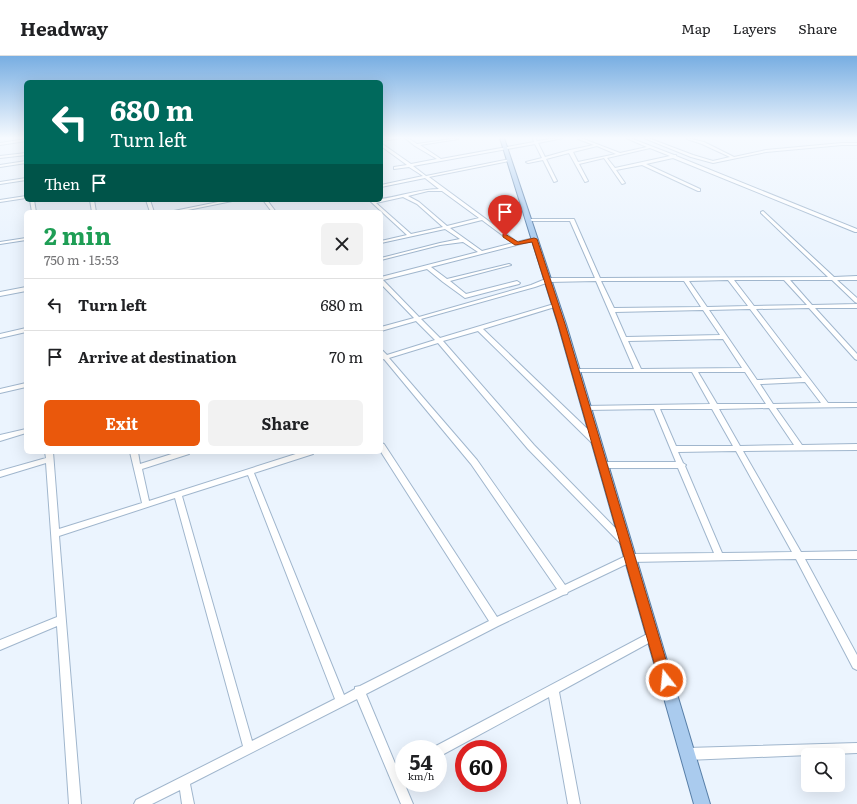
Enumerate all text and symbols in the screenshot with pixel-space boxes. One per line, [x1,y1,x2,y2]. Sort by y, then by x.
text: Headway [20,14,108,42]
text: Map [681,18,711,38]
text: Layers [733,18,776,38]
text: Share [798,18,837,38]
text: 680 m [110,88,194,130]
icon: left [44,96,96,148]
text: Turn left [110,126,187,153]
text: Then [44,172,80,195]
icon: arrive [88,172,110,194]
pin [488,195,522,236]
icon: arrive [494,201,516,223]
text: 2 min [44,217,111,252]
button: close [321,223,363,265]
text: 750 m · 15:53 [44,250,119,269]
text: Turn left [78,293,147,316]
text: 680 m [320,293,363,316]
icon: left [44,294,66,316]
text: Arrive at destination [78,345,237,368]
text: 70 m [329,345,363,368]
icon: arrive [44,346,66,368]
button: Exit [44,400,200,446]
button: Share [208,400,363,446]
position arrow [645,659,687,701]
speed limit sign: 60 [455,740,507,792]
text: 54 [410,746,432,776]
map controls [801,748,845,792]
button: search [801,748,845,792]
text: km/h [408,768,434,783]

